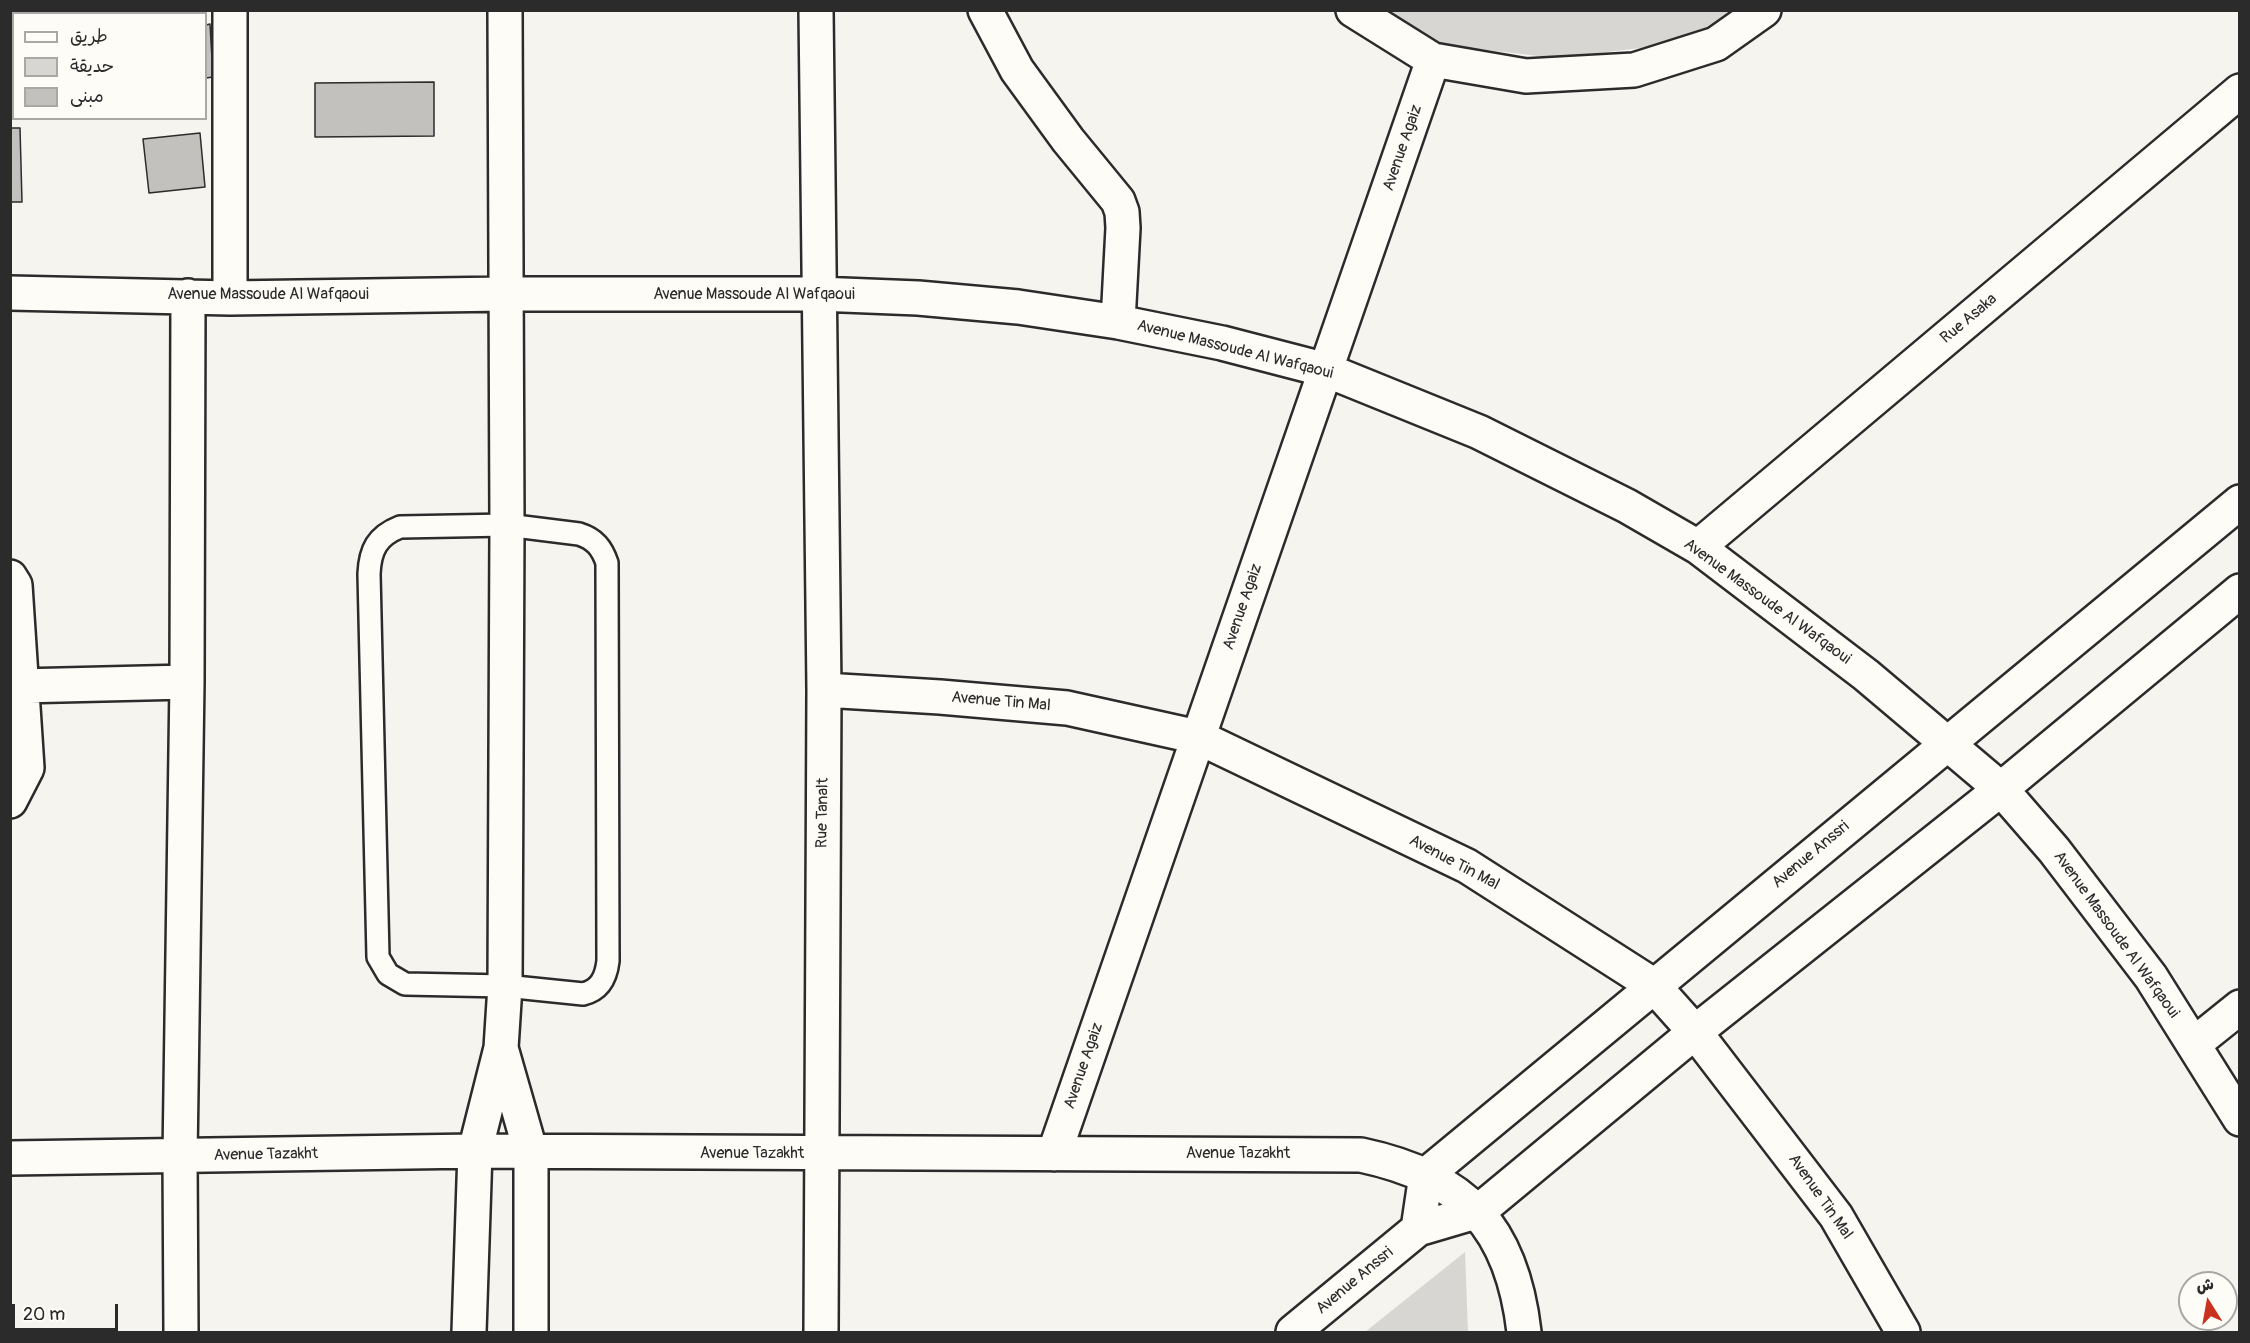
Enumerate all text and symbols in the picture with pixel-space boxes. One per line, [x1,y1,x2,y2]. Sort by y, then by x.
legend [12,12,207,120]
text: طريق [70,25,108,48]
text: حديقة [70,55,114,78]
text: مبنى [70,85,104,108]
street label: Avenue Agaiz [1379,102,1427,194]
street label: Avenue Massoude Al Wafqaoui [167,285,369,305]
street label: Avenue Massoude Al Wafqaoui [653,285,855,305]
street label: Rue Asaka [1937,290,2001,348]
street label: Avenue Massoude Al Wafqaoui [1135,316,1335,384]
street label: Avenue Massoude Al Wafqaoui [1680,535,1854,669]
street label: Avenue Agaiz [1219,561,1267,653]
street label: Avenue Tin Mal [951,688,1051,716]
street label: Rue Tanalt [813,778,833,848]
street label: Avenue Anssri [1769,817,1853,893]
street label: Avenue Tin Mal [1406,831,1502,895]
street label: Avenue Massoude Al Wafqaoui [2049,848,2183,1022]
street label: Avenue Agaiz [1060,1020,1108,1112]
street label: Avenue Tazakht [214,1144,318,1166]
street label: Avenue Tazakht [700,1144,804,1164]
street label: Avenue Tazakht [1186,1144,1290,1164]
street label: Avenue Tin Mal [1784,1151,1856,1243]
street label: Avenue Anssri [1313,1243,1397,1319]
north arrow [2178,1271,2238,1331]
text: ش [2194,1274,2215,1297]
scale bar [15,1292,122,1330]
text: 20 m [23,1303,65,1326]

